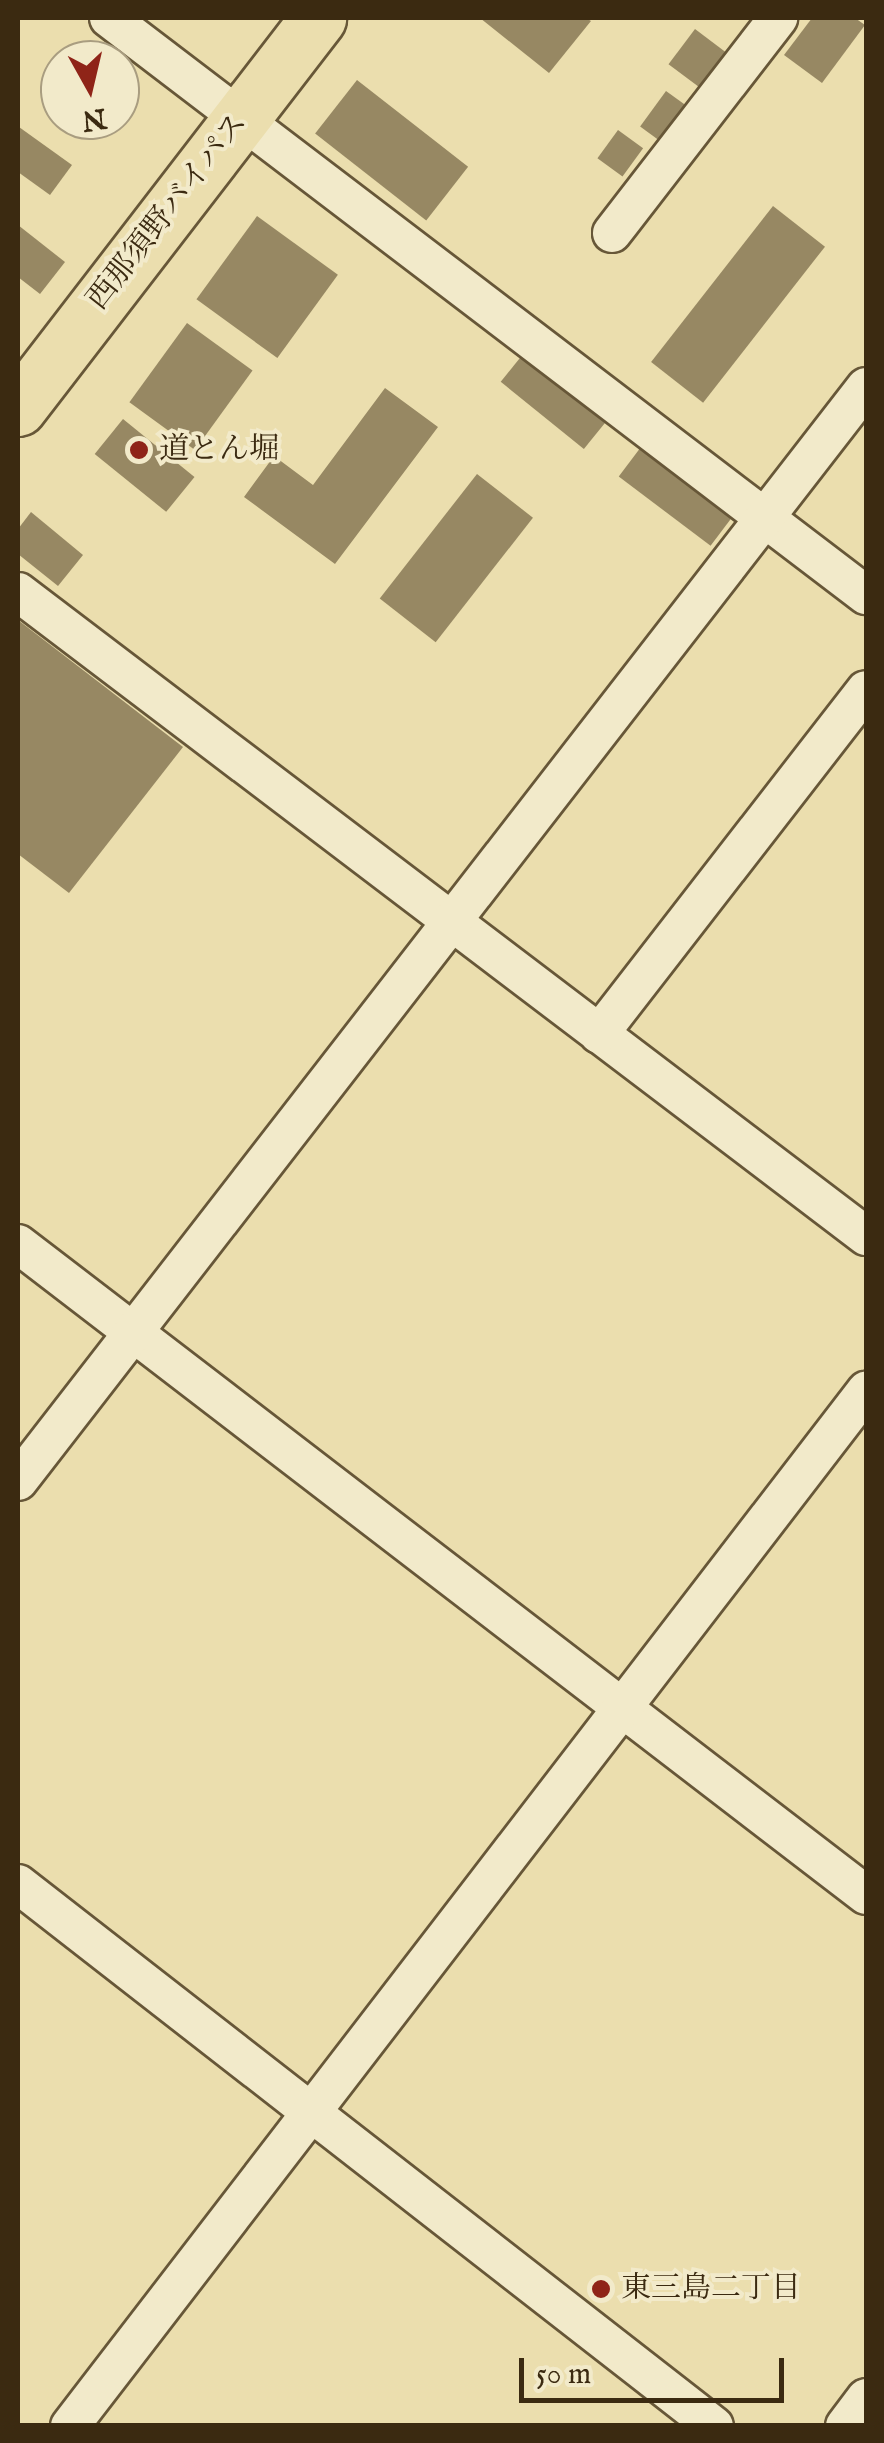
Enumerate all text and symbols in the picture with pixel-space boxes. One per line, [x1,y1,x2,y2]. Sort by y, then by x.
north arrow [40,40,140,140]
text: N [80,99,108,137]
street label: 西那須野バイパス [80,106,256,318]
place label: 道とん堀 [159,432,279,468]
marker: 道とん堀 [128,439,150,461]
place label: 東三島二丁目 [621,2271,801,2307]
marker: 東三島二丁目 [590,2278,612,2300]
scale bar [524,2338,789,2400]
text: 50 m [536,2356,591,2394]

